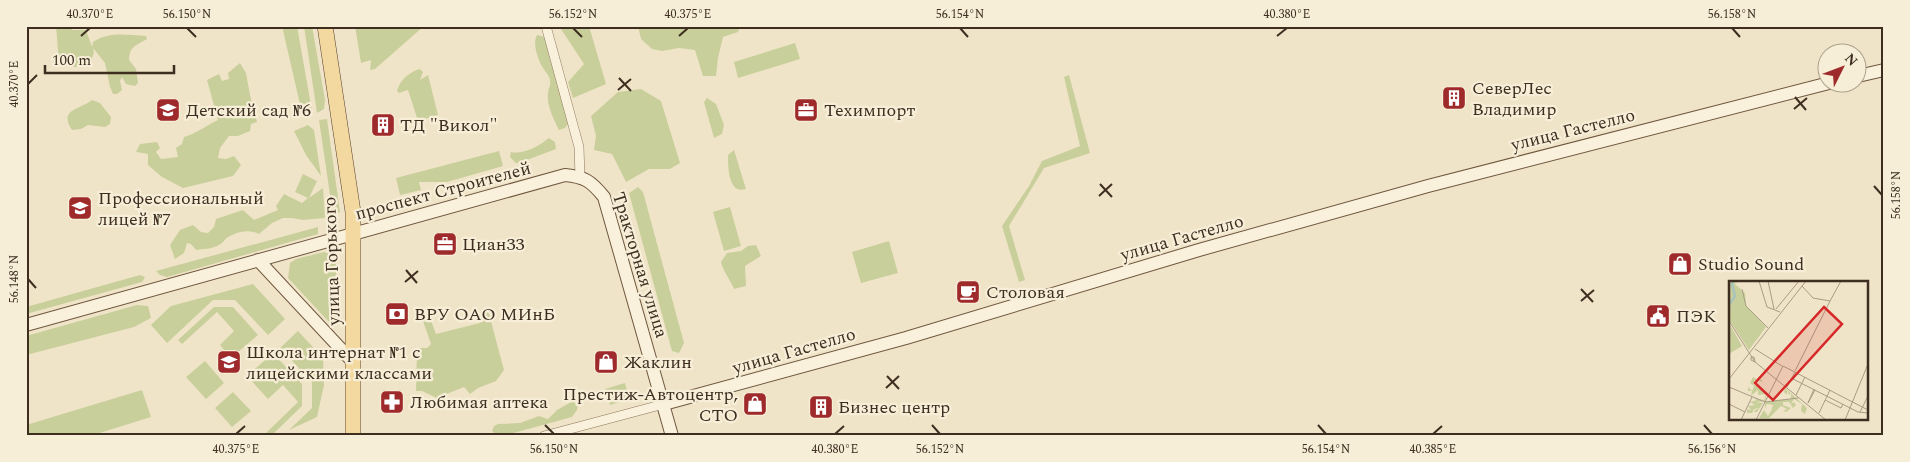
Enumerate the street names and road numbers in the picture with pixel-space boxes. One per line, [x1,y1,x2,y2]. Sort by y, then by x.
street label: улица Гастелло [1507,102,1638,159]
street label: проспект Строителей [352,155,534,227]
street label: Тракторная улица [605,189,675,342]
street label: улица Горького [316,196,348,327]
street label: улица Гастелло [1116,208,1247,269]
street label: улица Гастелло [728,321,859,382]

